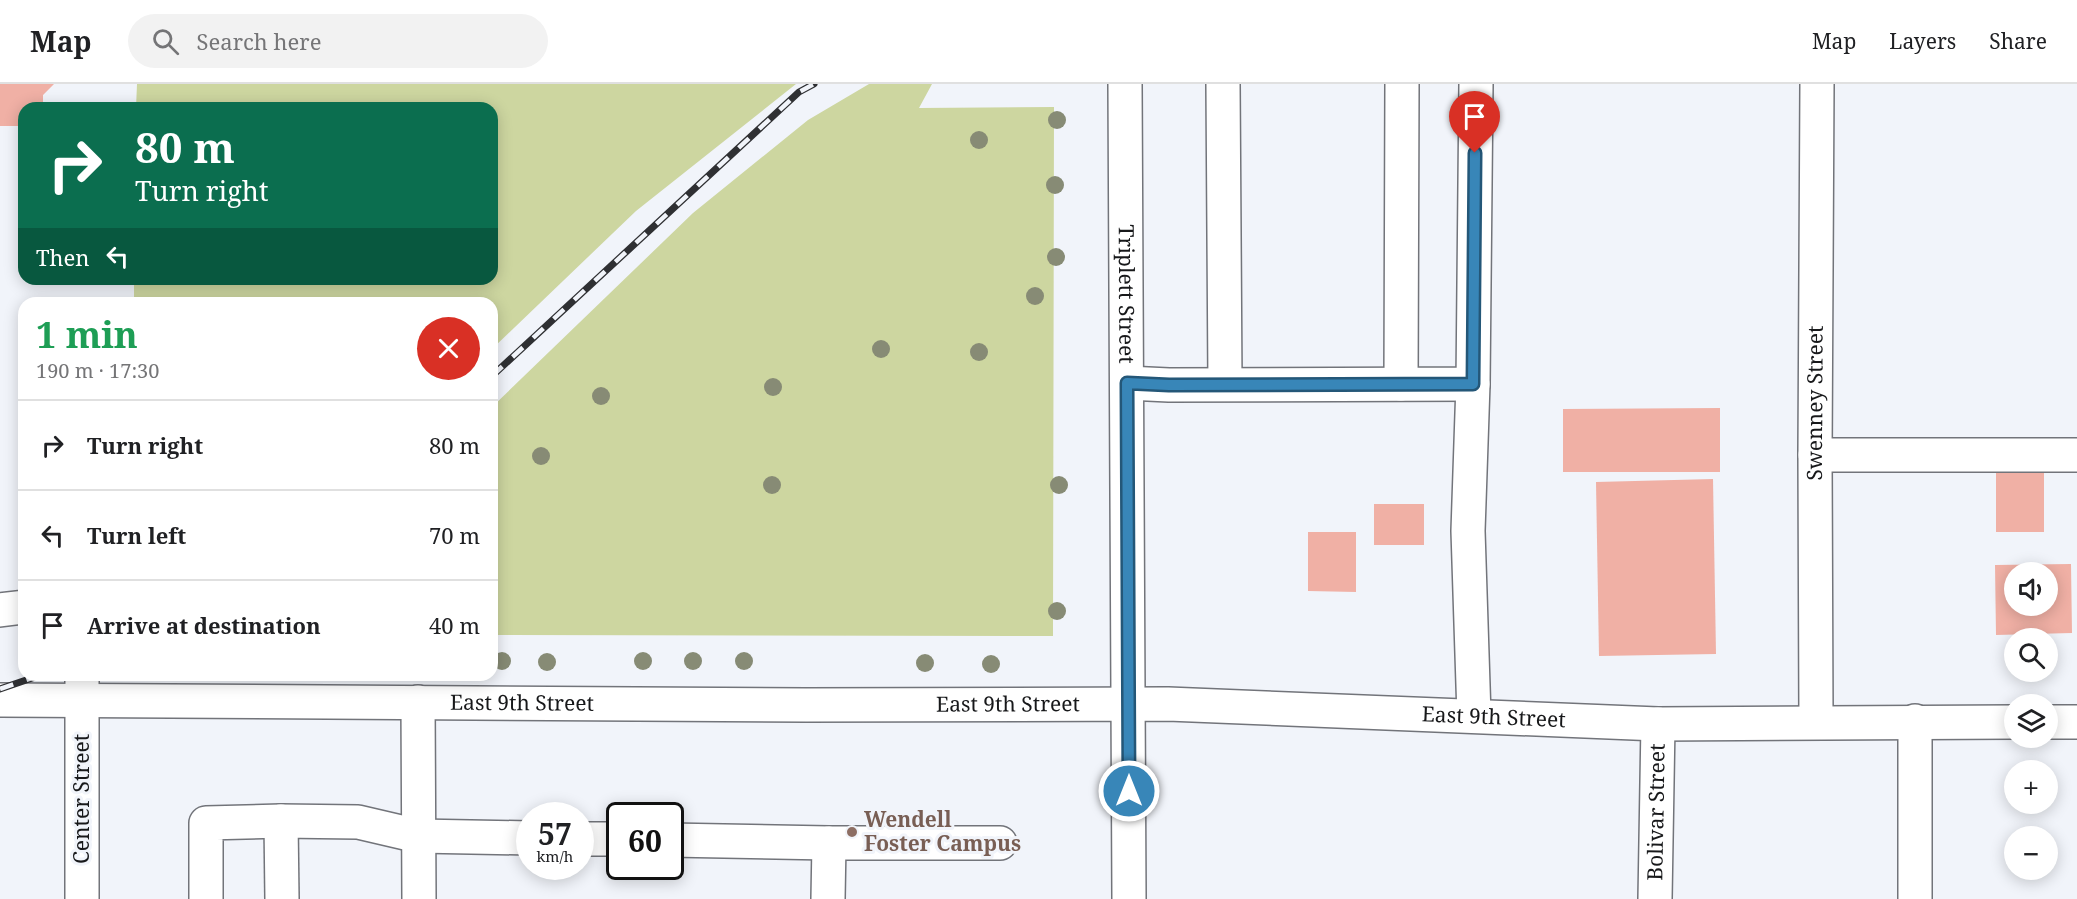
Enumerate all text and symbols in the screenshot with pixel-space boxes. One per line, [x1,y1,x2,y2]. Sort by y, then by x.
search box [128,14,548,68]
text: Map [30,22,92,60]
icon: search [149,25,182,58]
text: Search here [197,26,321,56]
text: Map [1812,27,1856,55]
text: Layers [1889,27,1956,55]
text: Share [1989,27,2047,55]
pin [1449,91,1500,153]
icon: arrive [1458,100,1491,133]
text: 80 m [135,118,235,175]
icon: right [36,126,114,204]
text: Turn right [135,172,268,209]
street label: Triplett Street [1113,224,1141,364]
icon: left [101,240,134,273]
text: Then [36,242,89,272]
text: 1 min [36,310,138,359]
button: close [417,317,480,380]
street label: Swenney Street [1800,325,1829,481]
text: 190 m · 17:30 [36,357,159,384]
icon: right [36,429,69,462]
text: Turn right [87,430,203,460]
text: 80 m [429,430,480,460]
icon: left [36,519,69,552]
text: Turn left [87,520,186,550]
text: 70 m [429,520,480,550]
map controls [2004,562,2058,880]
button: sound [2004,562,2058,616]
icon: arrive [36,609,69,642]
text: Arrive at destination [87,610,321,640]
text: 40 m [429,610,480,640]
button: search [2004,628,2058,682]
street label: East 9th Street [450,688,594,717]
street label: East 9th Street [936,689,1080,718]
button: layers [2004,694,2058,748]
street label: East 9th Street [1421,699,1566,733]
street label: Center Street [67,734,95,864]
street label: Bolivar Street [1640,743,1671,881]
position arrow [1097,759,1161,823]
button: + [2004,760,2058,814]
speed limit sign: 60 [606,802,684,880]
place label: Wendell Foster Campus [864,805,1021,857]
text: 57 [538,813,572,854]
marker: Wendell Foster Campus [845,825,859,839]
button: − [2004,826,2058,880]
text: km/h [537,846,573,866]

